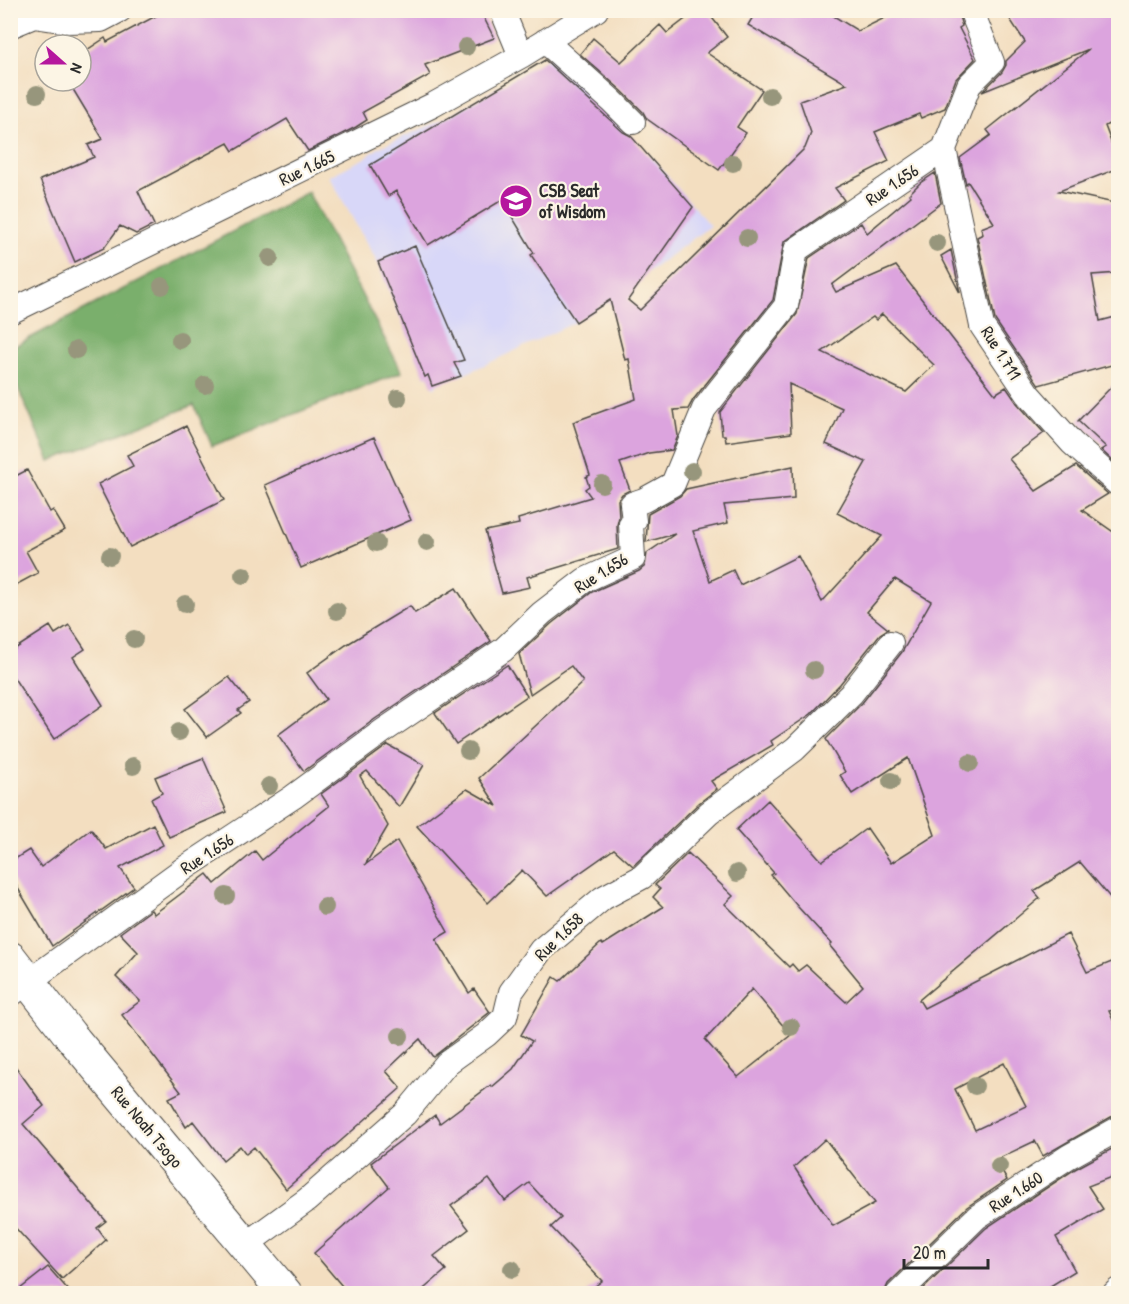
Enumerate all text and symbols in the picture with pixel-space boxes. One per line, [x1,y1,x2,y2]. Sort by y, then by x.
north arrow [33,33,93,93]
text: N [65,60,89,77]
street label: Rue 1.665 [275,143,339,192]
street label: Rue 1.656 [860,158,923,211]
place label: CSB Seat of Wisdom [539,178,605,224]
school or university icon: CSB Seat of Wisdom [498,183,534,219]
street label: Rue 1.711 [975,321,1028,384]
street label: Rue 1.656 [569,546,632,599]
street label: Rue 1.656 [175,827,238,880]
street label: Rue 1.658 [529,907,589,966]
street label: Rue Noah Tsogo [106,1080,189,1173]
street label: Rue 1.660 [984,1165,1047,1218]
scale bar [904,1232,988,1270]
text: 20 m [913,1240,946,1265]

